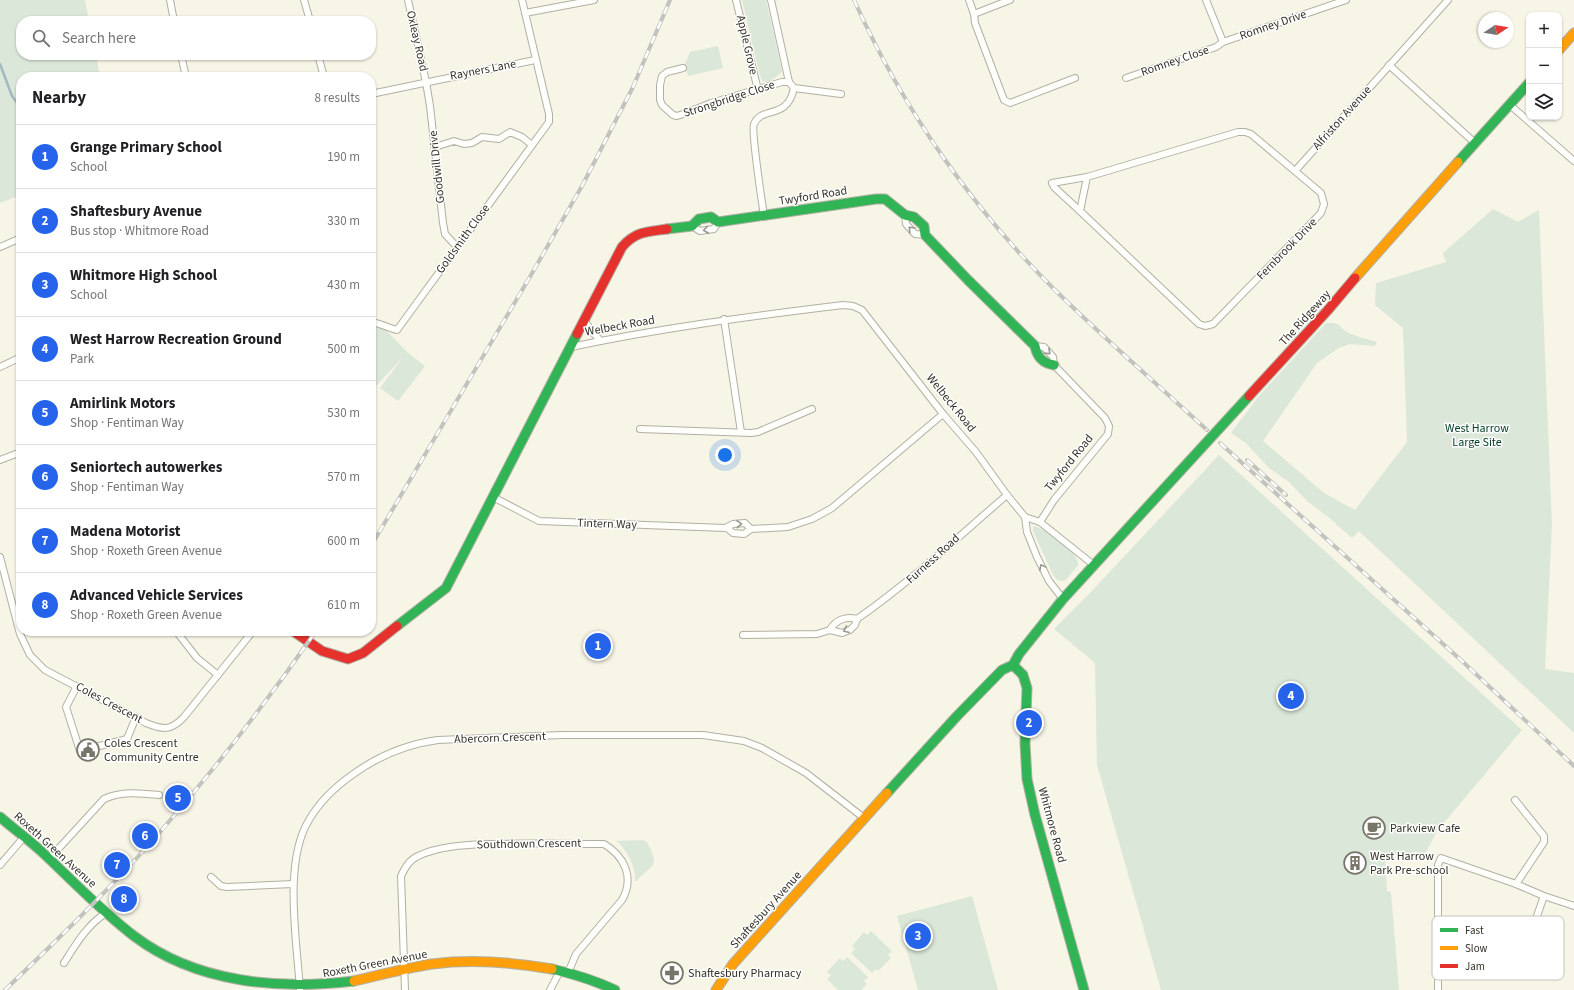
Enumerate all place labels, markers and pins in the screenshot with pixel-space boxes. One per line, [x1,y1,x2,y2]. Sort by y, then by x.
pin: 1 [585,631,611,661]
pin: 4 [1278,681,1304,711]
pin: 2 [1016,708,1042,738]
place label: Coles Crescent Community Centre [104,735,199,766]
public building icon: Coles Crescent Community Centre [75,737,101,763]
pin: 5 [165,783,191,813]
cafe icon: Parkview Cafe [1361,815,1387,841]
place label: Parkview Cafe [1390,820,1460,837]
pin: 6 [132,821,158,851]
place label: West Harrow Park Pre-school [1370,848,1449,879]
pin: 7 [104,850,130,880]
building icon: West Harrow Park Pre-school [1342,850,1368,876]
pin: 8 [111,884,137,914]
pin: 3 [905,921,931,951]
pharmacy icon: Shaftesbury Pharmacy [659,960,685,986]
place label: Shaftesbury Pharmacy [688,965,802,982]

